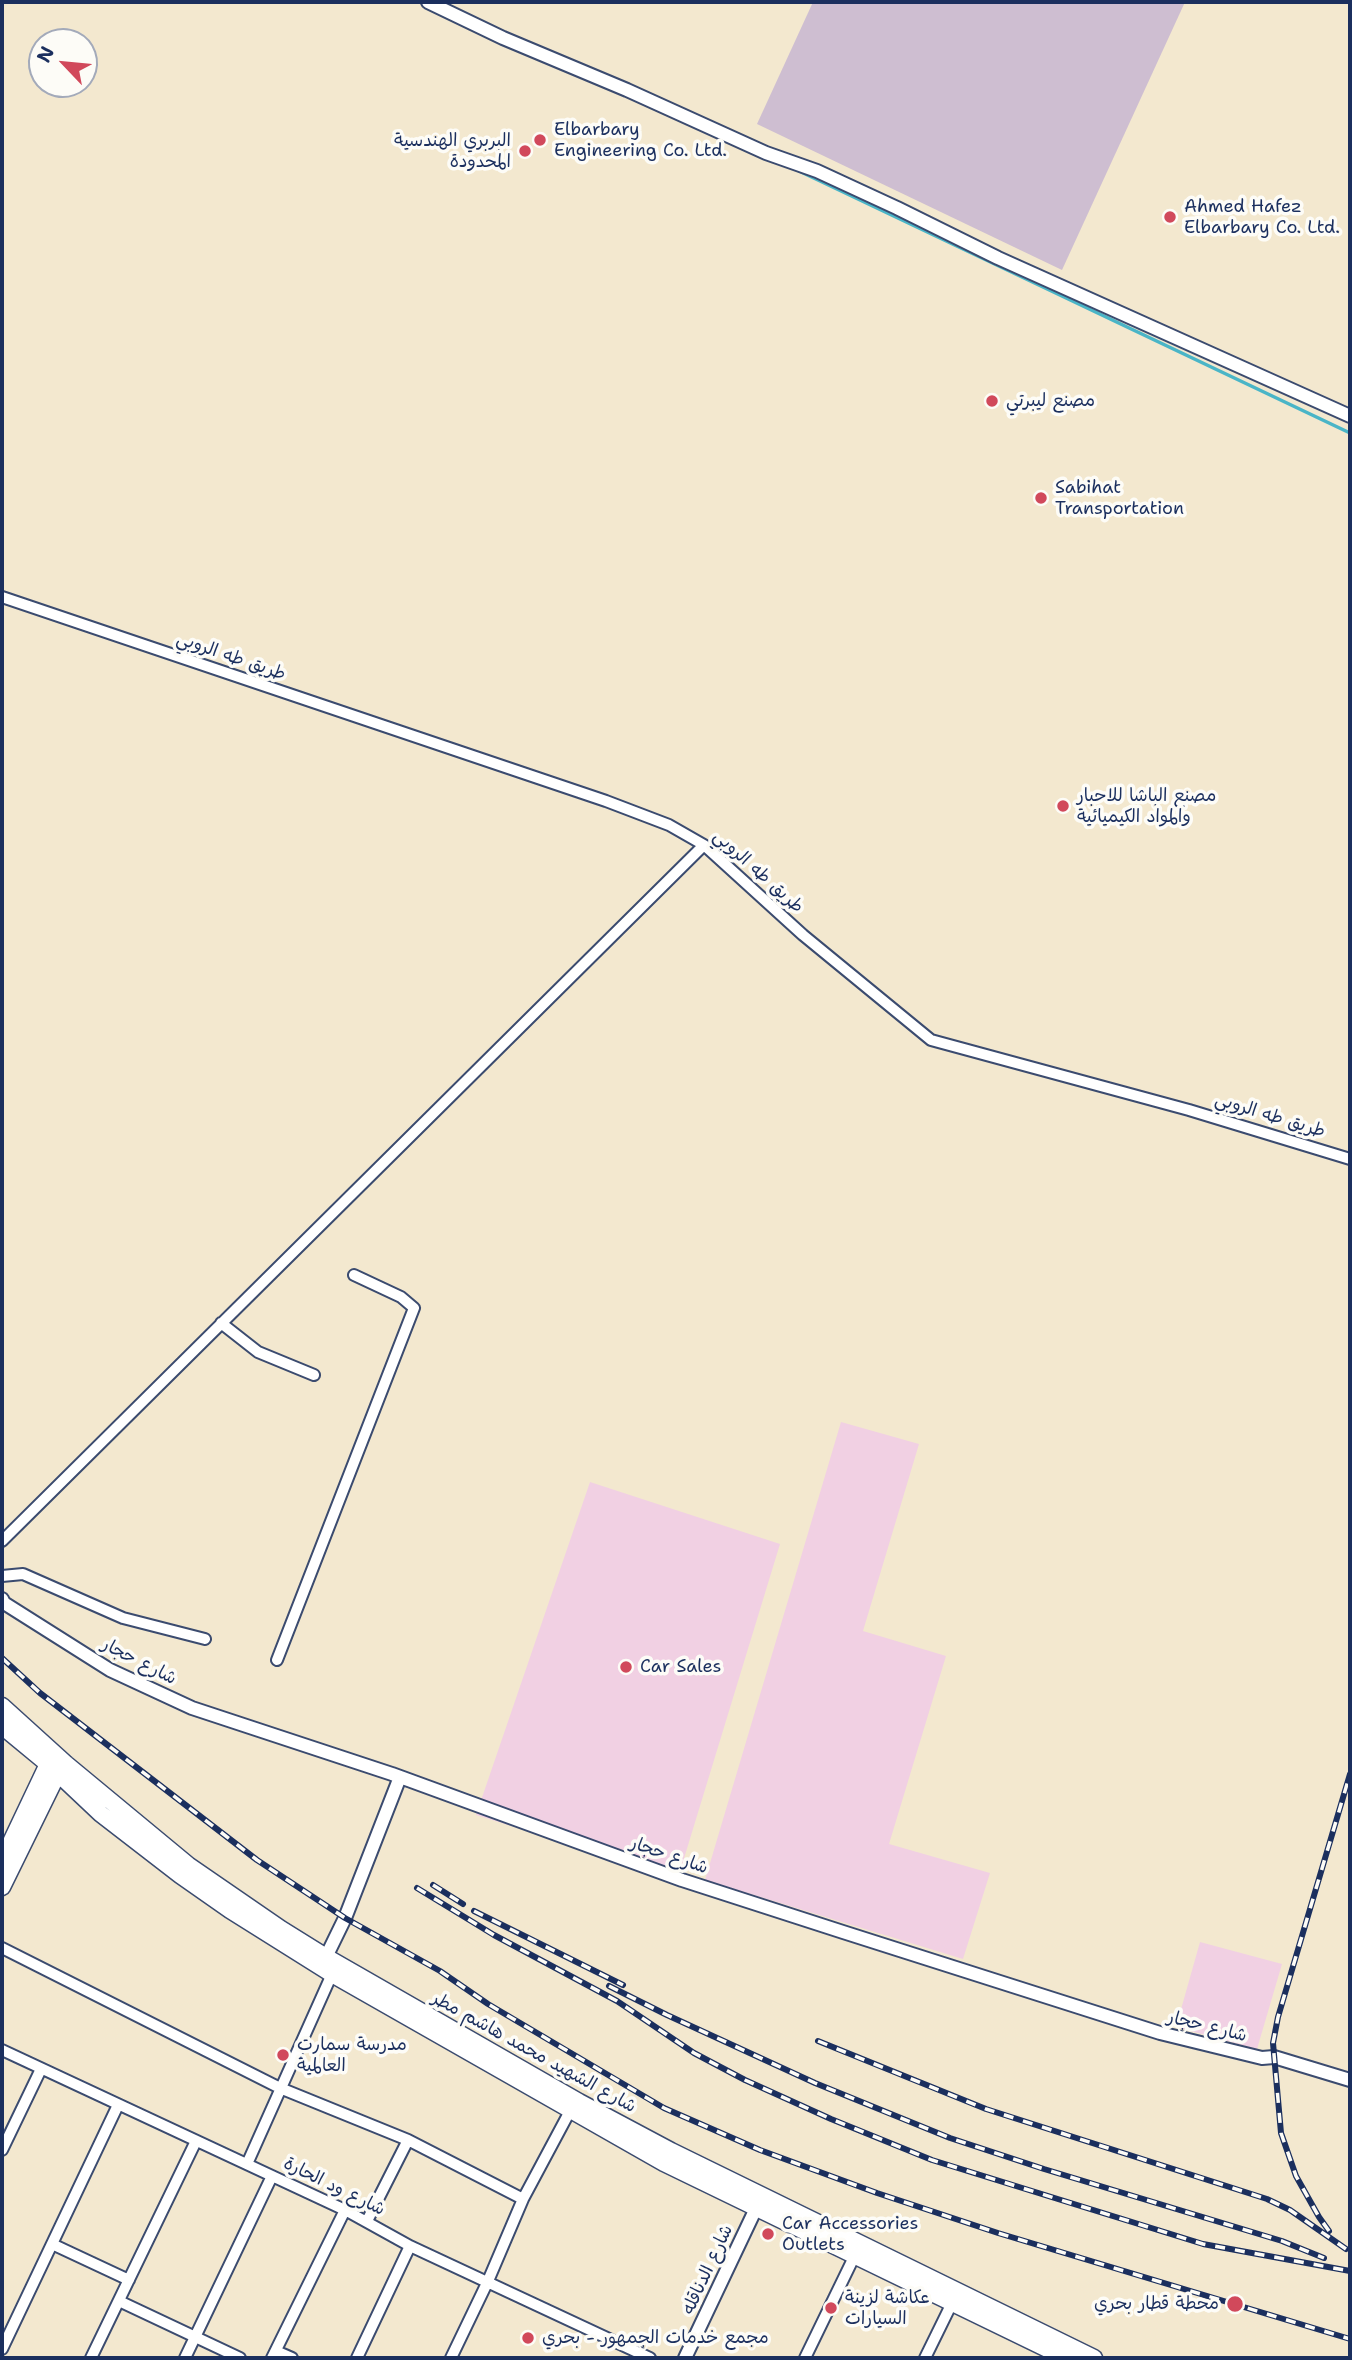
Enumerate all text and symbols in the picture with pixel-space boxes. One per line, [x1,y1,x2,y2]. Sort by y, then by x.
north arrow [28,28,98,98]
text: N [31,42,60,67]
place label: Elbarbary Engineering Co. Ltd. [554,119,727,162]
place label: البربري الهندسية المحدودة [394,130,511,172]
marker: Elbarbary Engineering Co. Ltd. [532,132,548,148]
marker: البربري الهندسية المحدودة [517,143,533,159]
place label: Ahmed Hafez Elbarbary Co. Ltd. [1184,196,1340,238]
marker: Ahmed Hafez Elbarbary Co. Ltd. [1162,209,1178,225]
place label: مصنع ليبرتي [1006,390,1095,412]
marker: مصنع ليبرتي [984,393,1000,409]
place label: Sabihat Transportation [1055,477,1184,520]
marker: Sabihat Transportation [1033,490,1049,506]
street label: طريق طه الروبي [174,628,288,686]
place label: مصنع الباشا للاحبار والمواد الكيميائية [1077,785,1216,828]
marker: مصنع الباشا للاحبار والمواد الكيميائية [1055,798,1071,814]
street label: طريق طه الروبي [708,826,808,918]
street label: طريق طه الروبي [1212,1089,1328,1143]
street label: شارع حجار [98,1634,180,1690]
place label: Car Sales [640,1656,721,1678]
marker: Car Sales [618,1659,634,1675]
street label: شارع حجار [627,1833,711,1879]
street label: شارع الشهيد محمد هاشم مطر [428,1988,640,2118]
street label: شارع حجار [1165,2007,1249,2047]
place label: مدرسة سمارت العالمية [297,2034,407,2076]
marker: مدرسة سمارت العالمية [275,2047,291,2063]
street label: شارع ود الحارة [280,2153,388,2221]
place label: Car Accessories Outlets [782,2213,918,2256]
street label: شارع الدناقله [678,2221,738,2319]
marker: Car Accessories Outlets [760,2226,776,2242]
place label: عكاشة لزينة السيارات [845,2287,930,2330]
place label: محطة قطار بحري [1094,2293,1219,2315]
marker: محطة قطار بحري [1225,2294,1245,2314]
marker: عكاشة لزينة السيارات [823,2300,839,2316]
place label: مجمع خدمات الجمهور - بحري [542,2327,769,2349]
marker: مجمع خدمات الجمهور - بحري [520,2330,536,2346]

